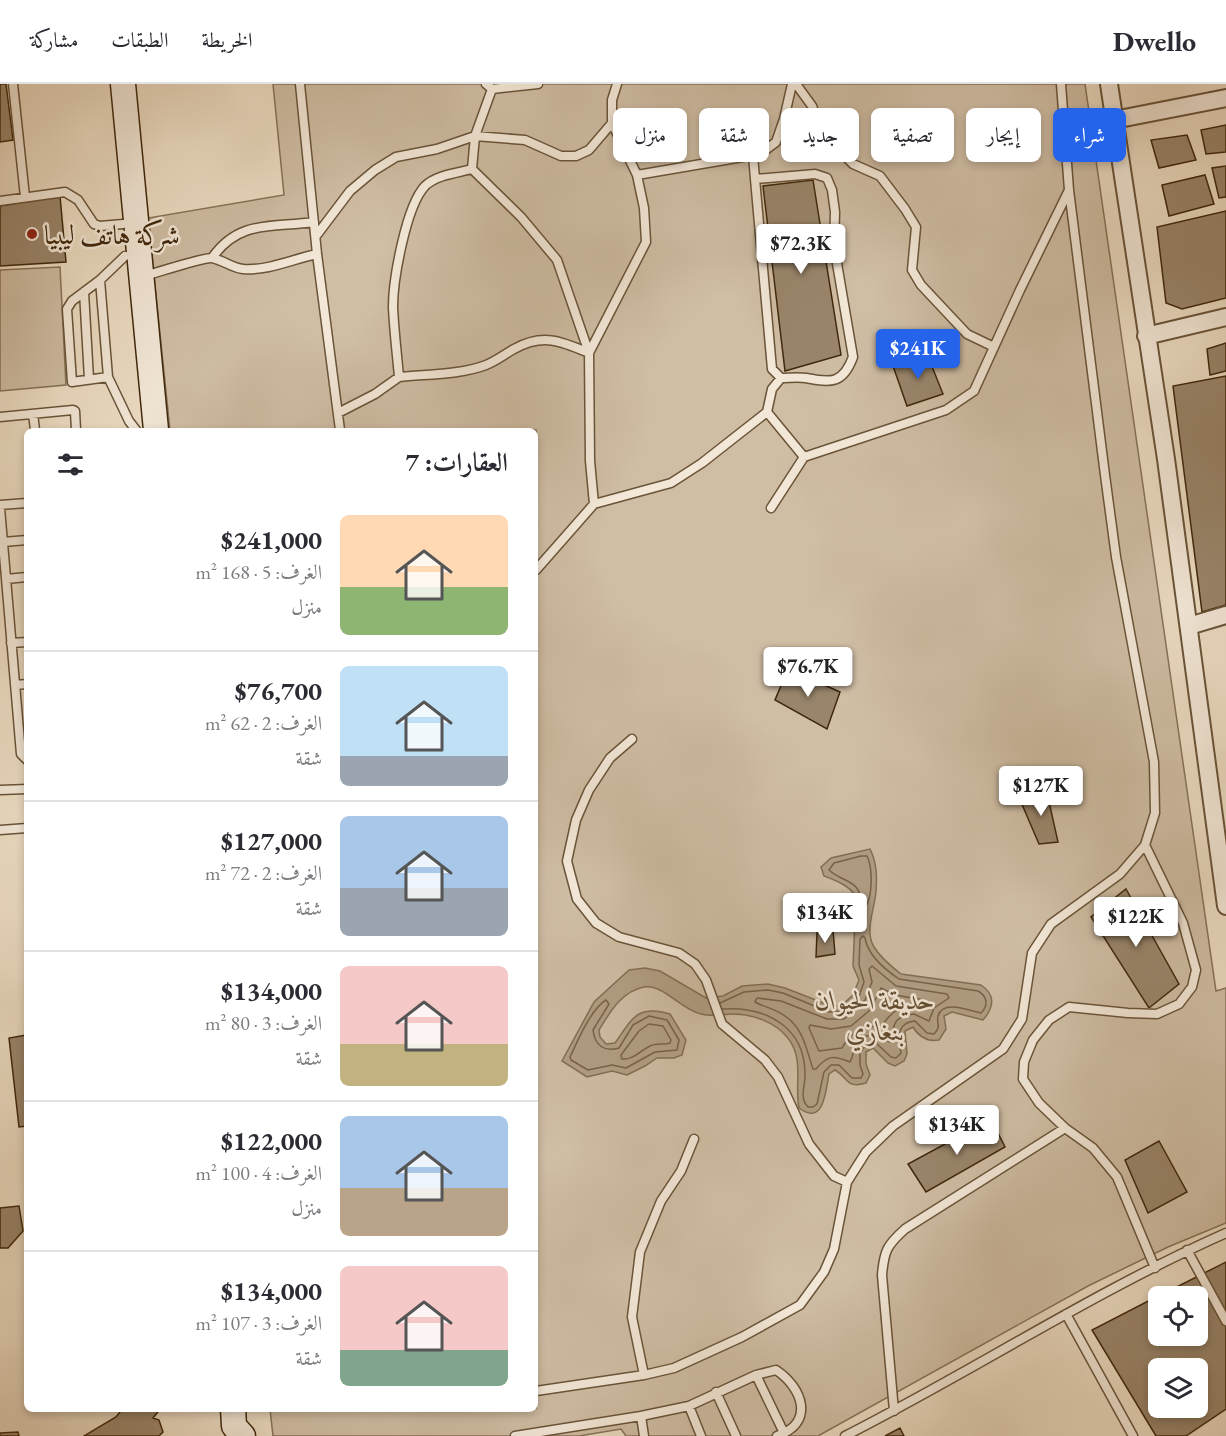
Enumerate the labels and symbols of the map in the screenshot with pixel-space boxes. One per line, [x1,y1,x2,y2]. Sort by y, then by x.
place label: شركة هاتف ليبيا [44,217,180,253]
pin: $72.3K [752,224,850,275]
marker: شركة هاتف ليبيا [25,227,39,241]
pin: $241K [876,329,960,380]
pin: $76.7K [759,647,857,698]
pin: $127K [999,766,1083,817]
pin: $134K [783,893,867,944]
pin: $122K [1094,897,1178,948]
park label: حديقة الحيوان بنغازي [815,982,935,1052]
pin: $134K [915,1105,999,1156]

